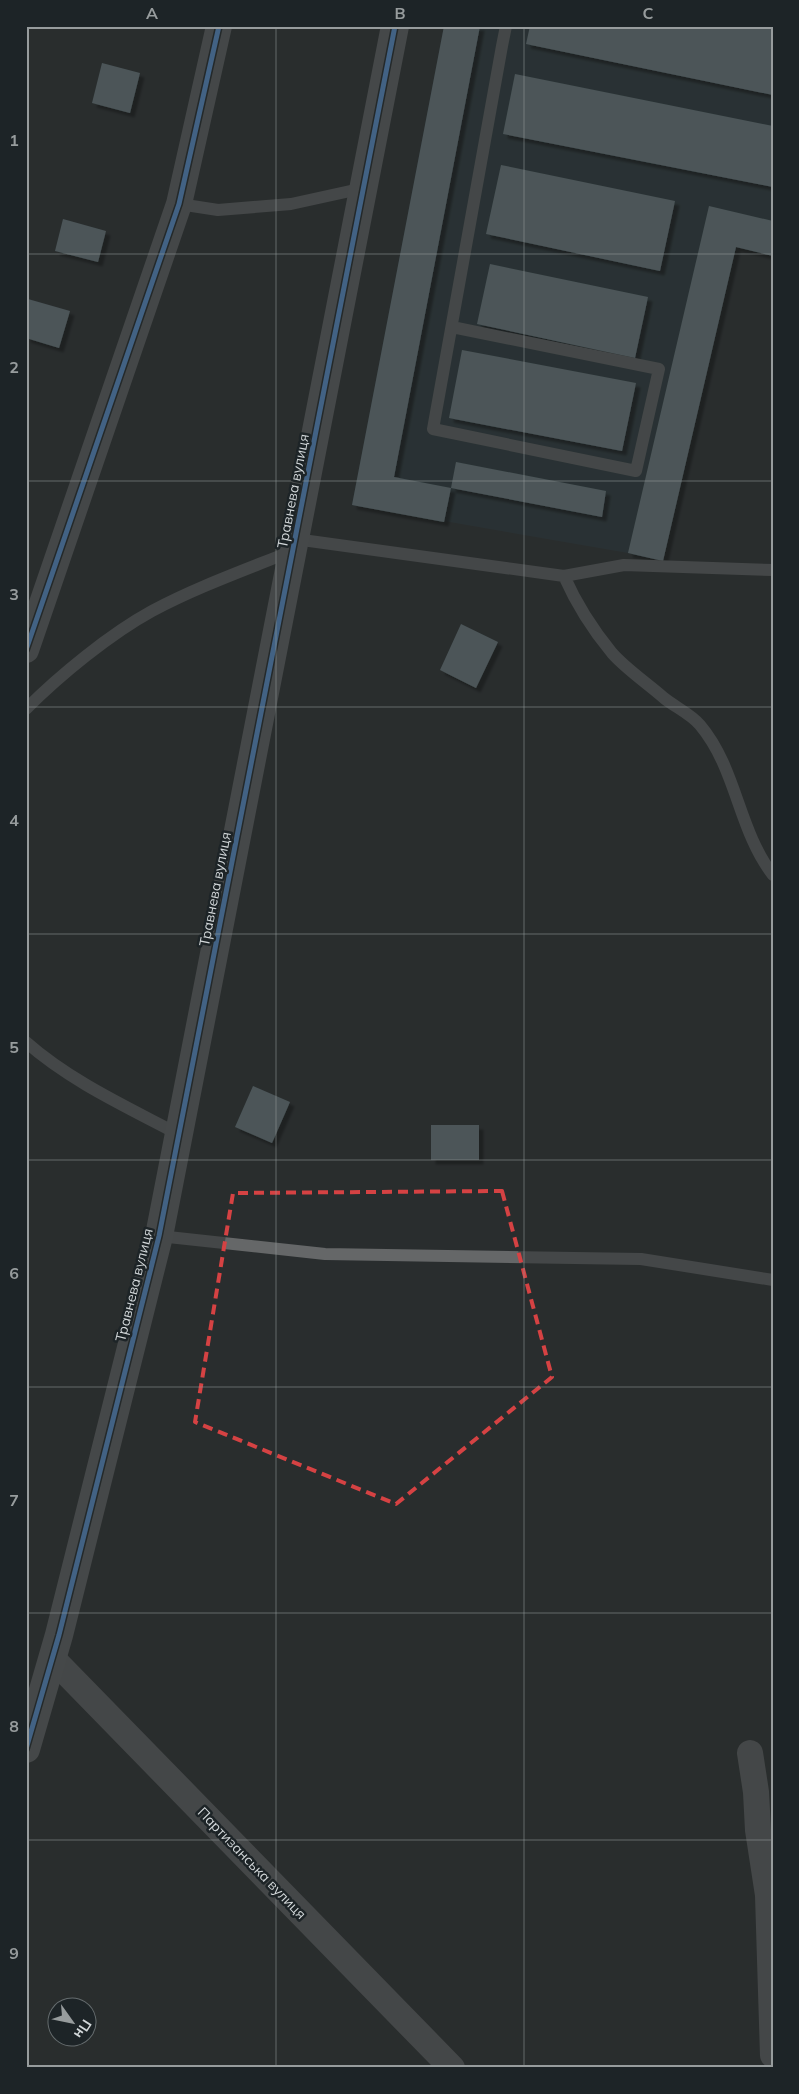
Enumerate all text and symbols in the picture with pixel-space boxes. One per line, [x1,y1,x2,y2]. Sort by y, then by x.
text: A [146,3,158,23]
text: B [394,3,406,23]
text: C [643,3,654,23]
text: 1 [9,130,19,150]
text: 2 [9,357,19,377]
street label: Травнева вулиця [273,432,313,550]
text: 3 [9,584,19,604]
text: 4 [9,810,19,830]
street label: Травнева вулиця [195,830,235,948]
text: 5 [9,1037,19,1057]
street label: Травнева вулиця [111,1226,157,1344]
text: 6 [9,1263,19,1283]
text: 7 [9,1490,19,1510]
text: 8 [9,1716,19,1736]
street label: Партизанська вулиця [194,1803,310,1923]
text: 9 [9,1943,19,1963]
north arrow [48,1996,98,2046]
text: Пн [70,2016,96,2042]

